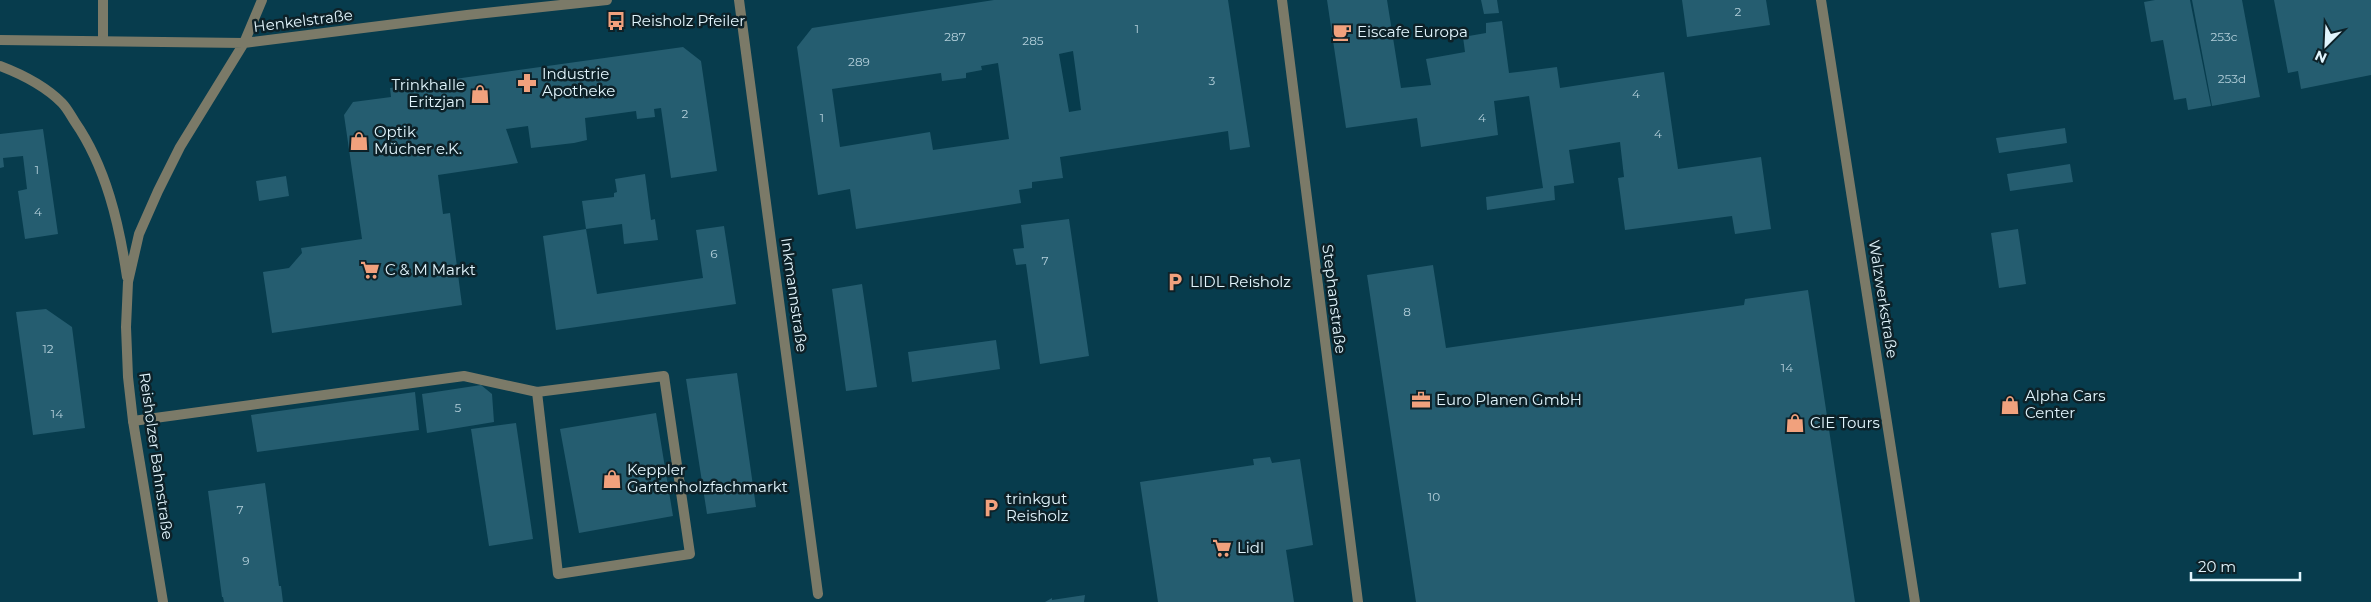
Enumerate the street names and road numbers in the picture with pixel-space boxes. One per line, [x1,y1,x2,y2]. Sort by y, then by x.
street label: Henkelstraße [252,5,354,36]
street label: Inkmannstraße [777,237,812,353]
street label: Walzwerkstraße [1865,238,1902,359]
street label: Stephanstraße [1318,243,1351,355]
street label: Reisholzer Bahnstraße [135,371,178,541]

